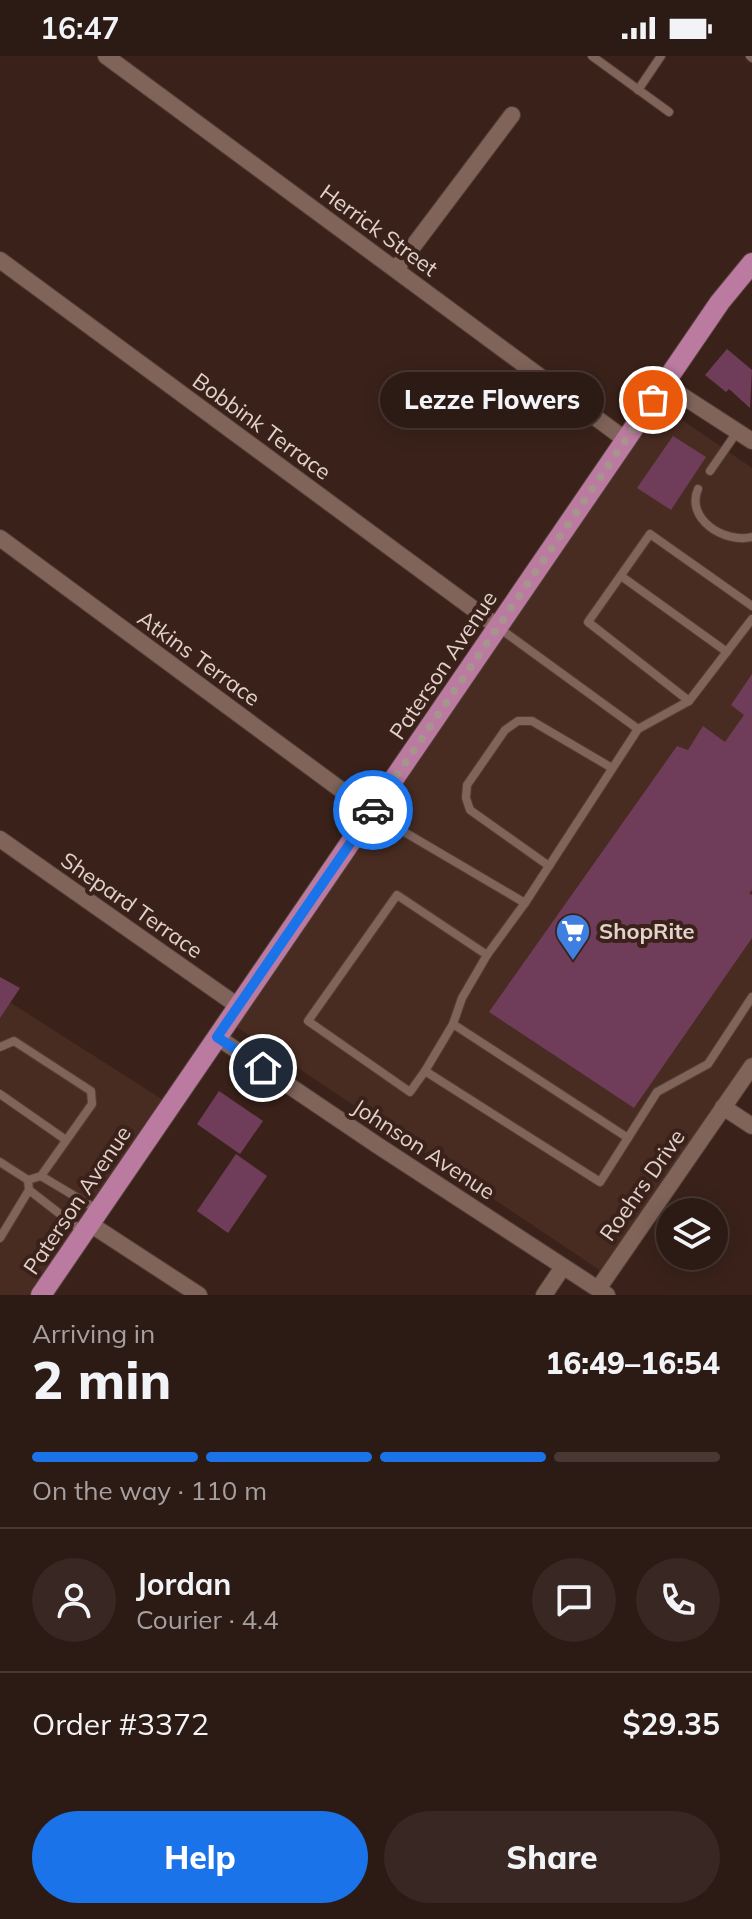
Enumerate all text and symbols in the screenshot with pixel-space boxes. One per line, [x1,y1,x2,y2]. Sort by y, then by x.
text: 16:47 [40,9,119,47]
street label: Herrick Street [315,178,444,282]
street label: Bobbink Terrace [187,366,337,486]
pin [619,366,687,434]
callout: Lezze Flowers [381,372,605,428]
icon: bag [631,378,675,422]
text: Lezze Flowers [404,383,580,416]
street label: Paterson Avenue [383,585,503,745]
street label: Atkins Terrace [132,604,266,712]
courier [333,770,413,850]
icon: car [351,788,395,832]
street label: Shepard Terrace [56,846,208,964]
supermarket icon: ShopRite [554,912,592,962]
place label: ShopRite [599,917,695,945]
pin [229,1034,297,1102]
icon: home [241,1046,285,1090]
street label: Johnson Avenue [347,1093,501,1205]
street label: Paterson Avenue [17,1120,137,1280]
street label: Roehrs Drive [593,1124,691,1246]
map controls [656,1198,728,1270]
button: layers [656,1198,728,1270]
text: Arriving in [32,1317,155,1350]
text: 16:49–16:54 [545,1344,720,1382]
text: 2 min [32,1347,171,1412]
text: On the way · 110 m [32,1474,267,1507]
button: person [32,1558,116,1642]
button: chat [532,1558,616,1642]
button: phone [636,1558,720,1642]
text: Jordan [136,1565,231,1603]
text: Courier · 4.4 [136,1603,279,1636]
text: Order #3372 [32,1705,209,1743]
text: $29.35 [623,1705,720,1743]
button: Help [32,1811,368,1903]
button: Share [384,1811,720,1903]

